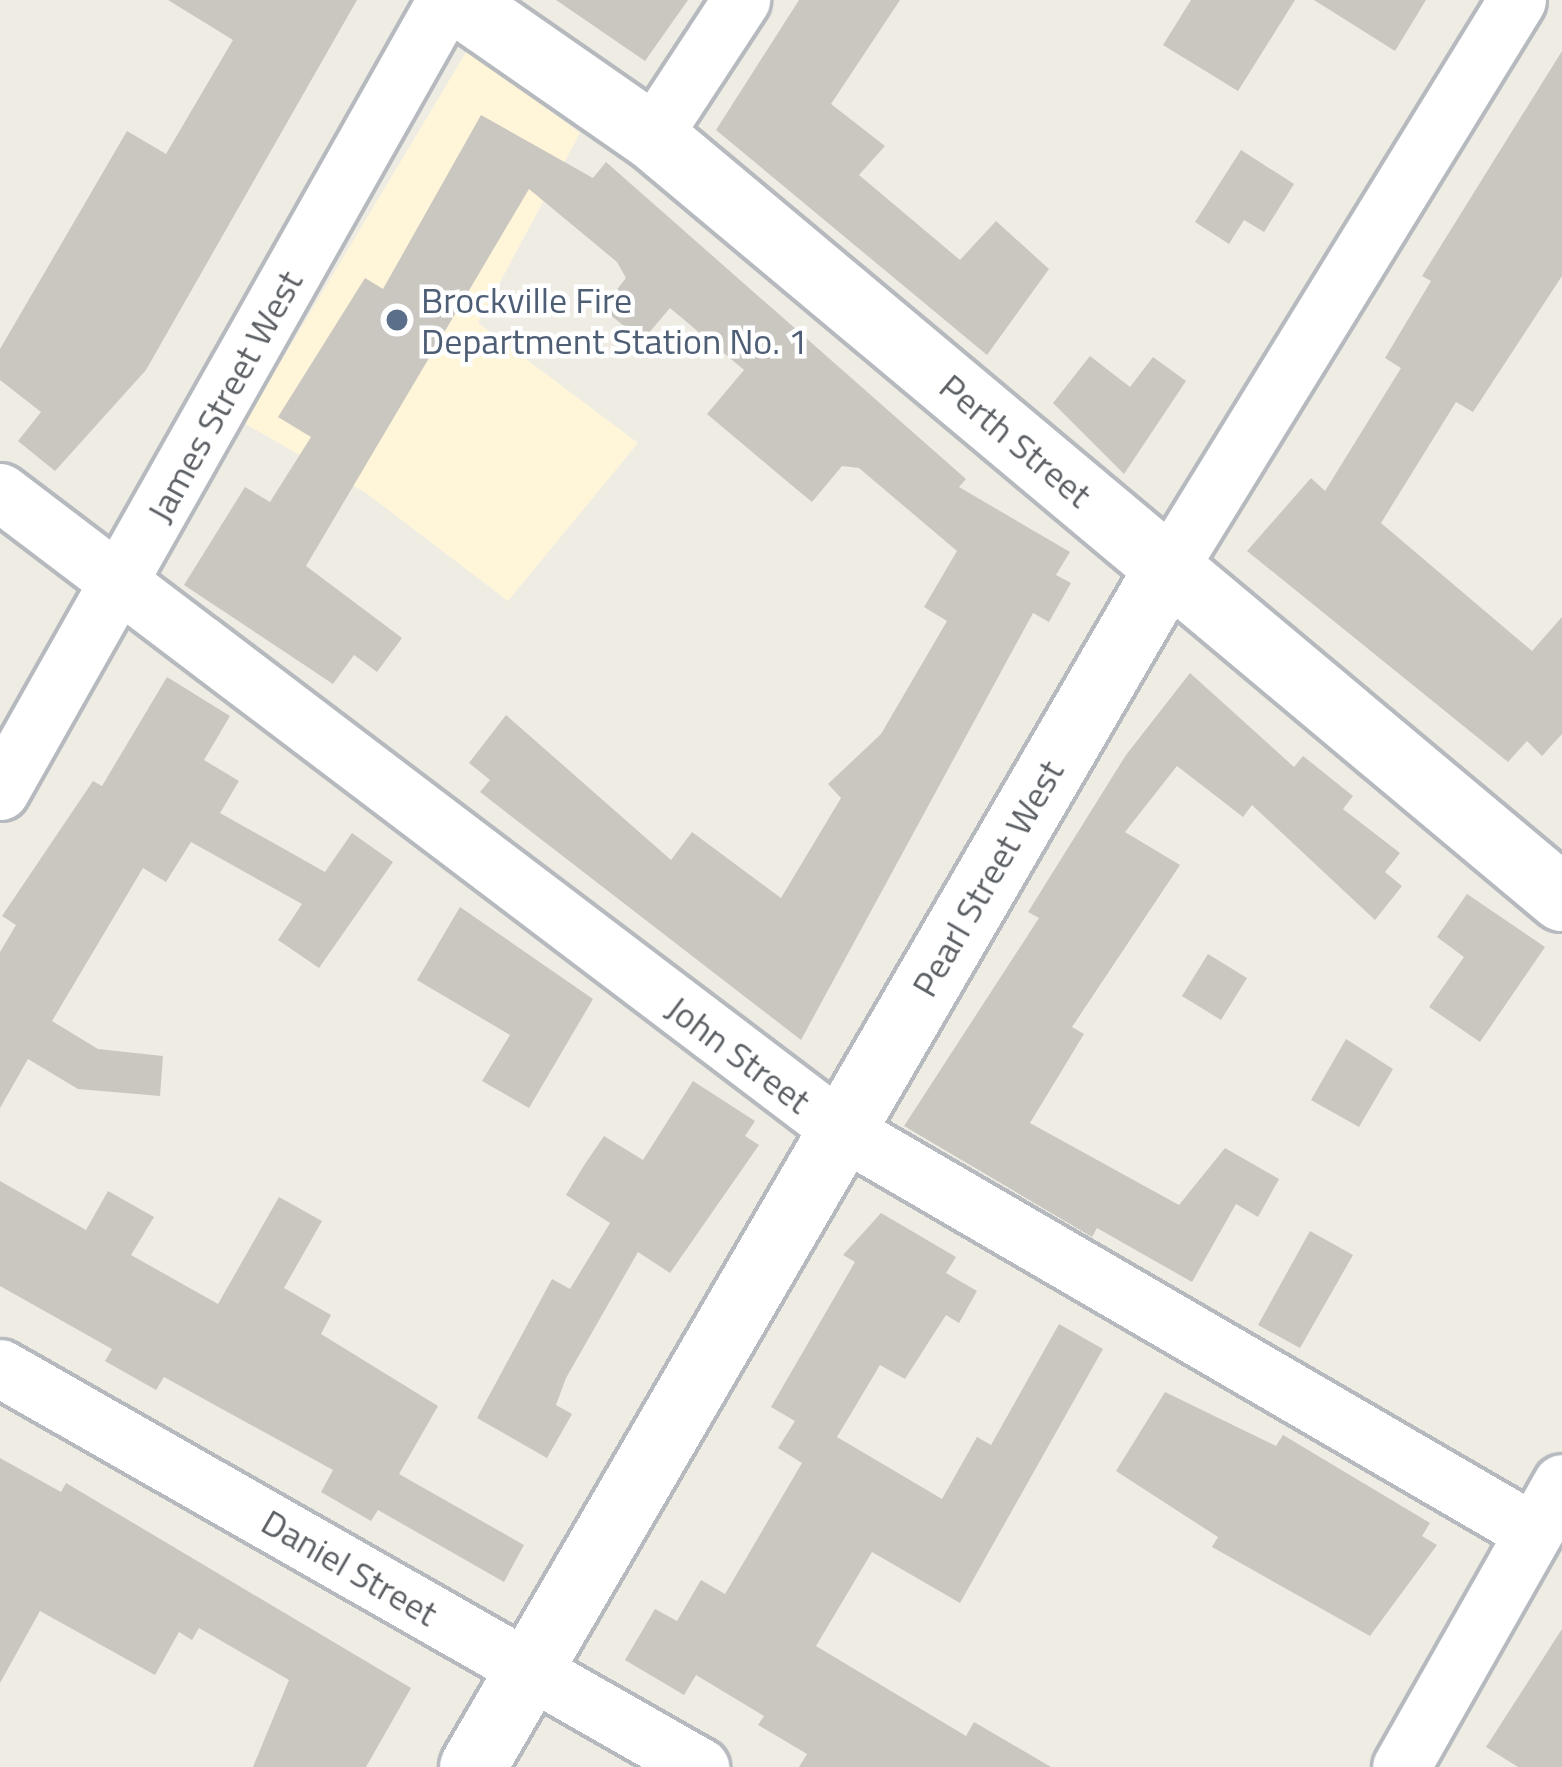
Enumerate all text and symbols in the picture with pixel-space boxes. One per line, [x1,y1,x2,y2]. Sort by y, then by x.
street label: James Street West [137,263,311,529]
place label: Brockville Fire Department Station No. 1 [421,277,808,362]
marker: Brockville Fire Department Station No. 1 [384,307,410,333]
street label: Perth Street [931,364,1101,516]
street label: Pearl Street West [902,752,1072,1004]
street label: John Street [659,986,819,1122]
street label: Daniel Street [254,1499,446,1635]

